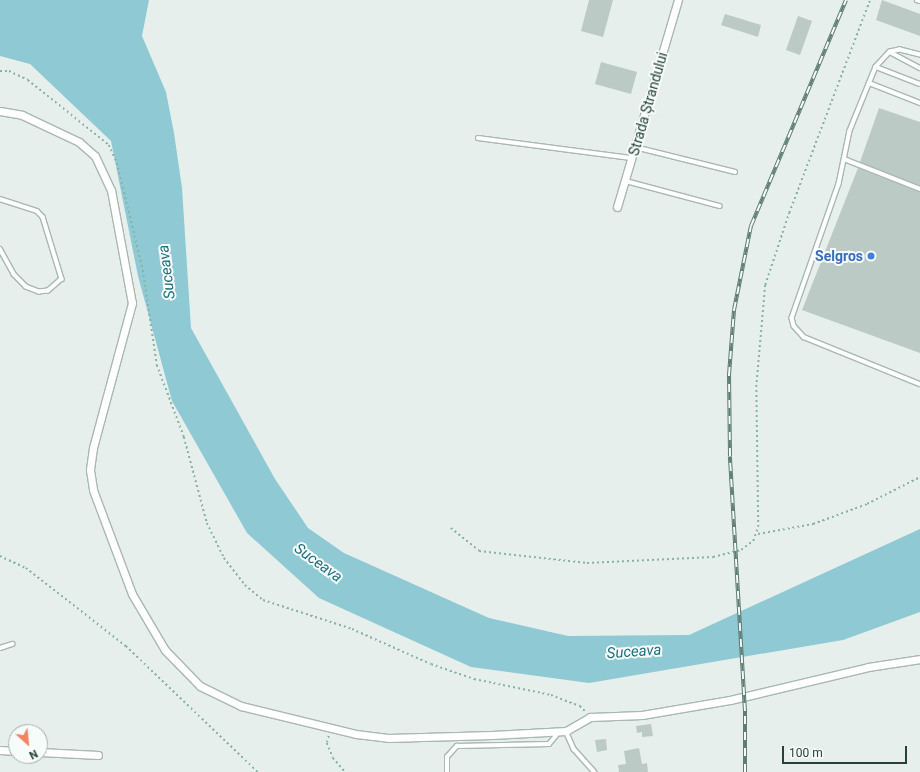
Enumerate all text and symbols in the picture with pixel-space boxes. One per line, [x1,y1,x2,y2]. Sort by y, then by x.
street label: Strada Ștrandului [625,50,671,158]
water label: Suceava [155,244,179,300]
place label: Selgros [815,248,863,264]
marker: Selgros [866,251,876,261]
water label: Suceava [291,540,345,586]
water label: Suceava [606,641,662,663]
north arrow [8,724,48,764]
scale bar [784,738,909,764]
text: 100 m [789,746,823,760]
text: N [27,747,40,762]

